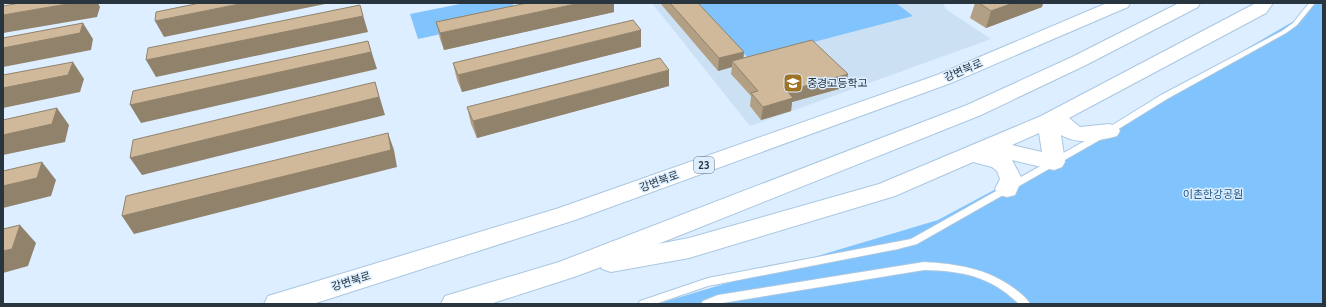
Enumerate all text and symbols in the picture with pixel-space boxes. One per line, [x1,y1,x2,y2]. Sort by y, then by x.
street label: 강변북로 [942,57,984,83]
school or university icon: 중경고등학고 [782,72,804,94]
place label: 중경고등학고 [807,77,868,89]
road number: 23 [694,157,714,173]
street label: 강변북로 [638,168,680,194]
park label: 이촌한강공원 [1183,188,1243,200]
street label: 강변북로 [330,269,372,293]

